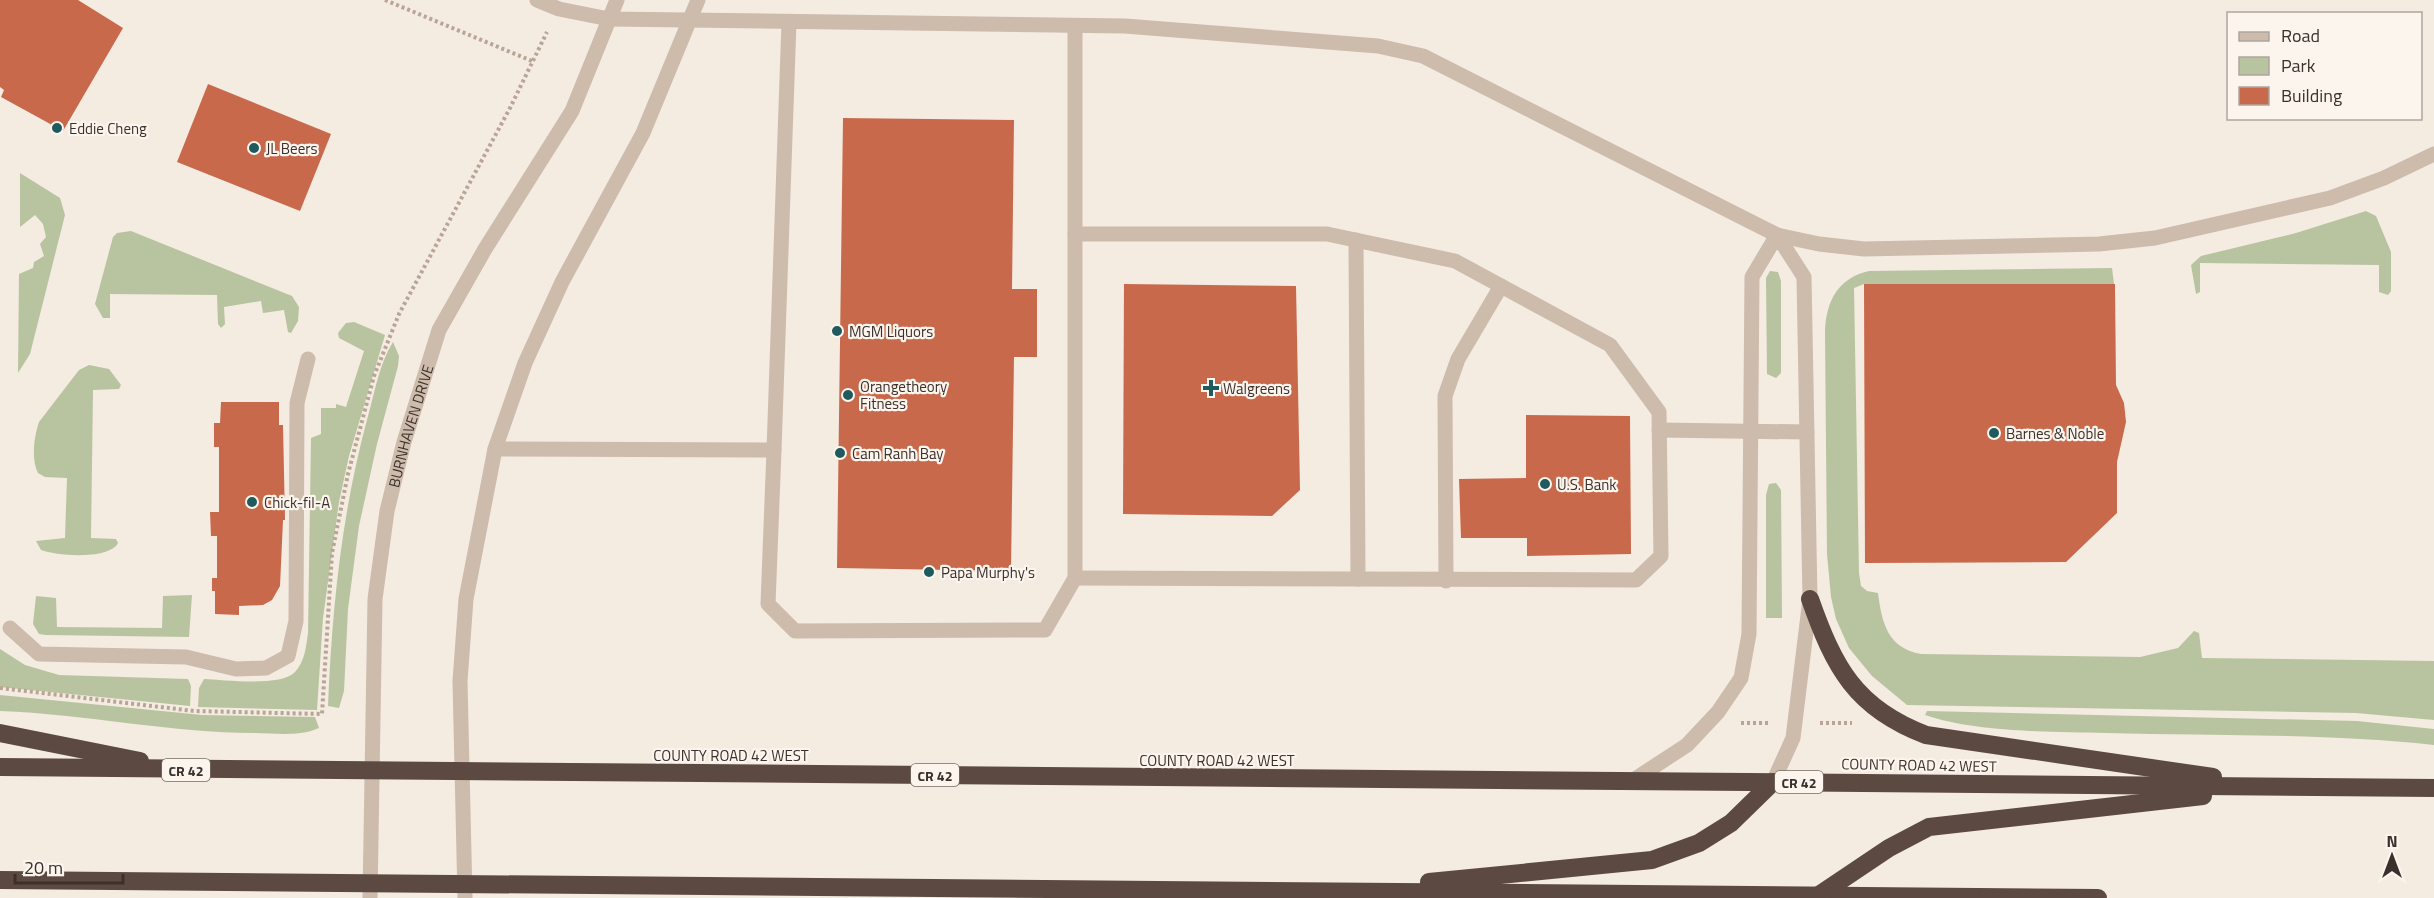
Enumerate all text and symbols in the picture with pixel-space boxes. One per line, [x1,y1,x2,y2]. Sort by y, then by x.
legend [2227,12,2422,120]
text: Road [2281,22,2320,49]
text: Park [2281,52,2316,79]
text: Building [2281,82,2342,109]
place label: Eddie Cheng [69,117,147,140]
marker: Eddie Cheng [50,121,64,135]
place label: JL Beers [266,137,317,160]
marker: JL Beers [247,141,261,155]
place label: MGM Liquors [849,320,933,343]
marker: MGM Liquors [830,324,844,338]
street label: BURNHAVEN DRIVE [382,362,439,490]
place label: Orangetheory Fitness [860,375,947,415]
place label: Walgreens [1223,377,1290,400]
marker: Walgreens [1204,381,1218,395]
marker: Orangetheory Fitness [841,388,855,402]
place label: Barnes & Noble [2006,422,2104,445]
marker: Barnes & Noble [1987,426,2001,440]
place label: Cam Ranh Bay [852,442,944,465]
marker: Cam Ranh Bay [833,446,847,460]
place label: U.S. Bank [1557,473,1616,496]
marker: U.S. Bank [1538,477,1552,491]
place label: Chick-fil-A [264,491,330,514]
marker: Chick-fil-A [245,495,259,509]
place label: Papa Murphy's [941,561,1035,584]
marker: Papa Murphy's [922,565,936,579]
street label: COUNTY ROAD 42 WEST [653,744,809,767]
street label: COUNTY ROAD 42 WEST [1139,749,1295,772]
street label: COUNTY ROAD 42 WEST [1841,752,1997,778]
road number: CR 42 [162,759,210,781]
road number: CR 42 [911,764,959,786]
road number: CR 42 [1775,771,1823,793]
north arrow [2362,826,2422,886]
text: N [2386,829,2398,853]
scale bar [15,847,123,885]
text: 20 m [24,854,63,881]

